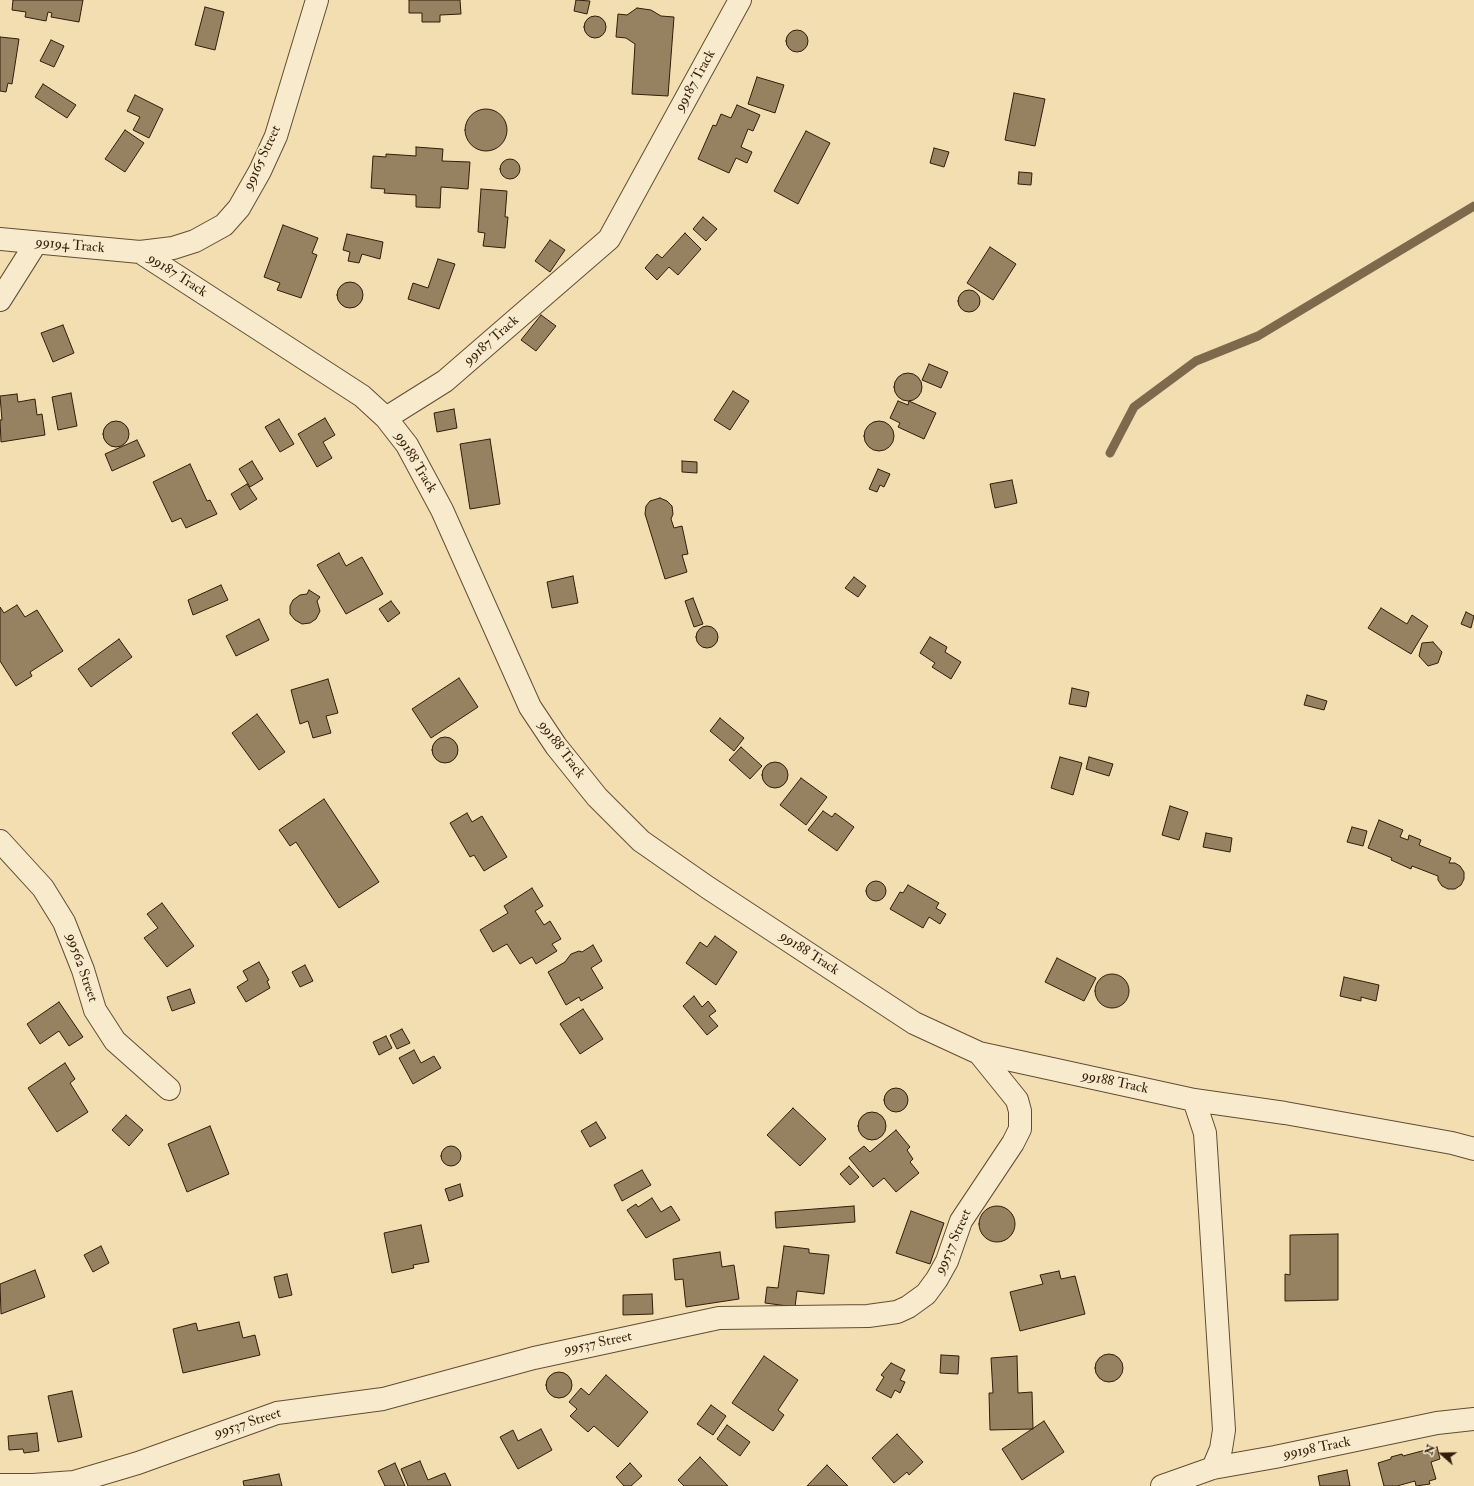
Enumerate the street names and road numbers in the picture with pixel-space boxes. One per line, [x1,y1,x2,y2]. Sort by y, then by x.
street label: 99187 Track [672,47,720,115]
street label: 99165 Street [241,123,285,193]
street label: 99194 Track [35,235,105,257]
street label: 99187 Track [144,251,210,301]
street label: 99187 Track [461,313,523,369]
street label: 99188 Track [390,430,440,496]
street label: 99188 Track [534,718,588,782]
street label: 99188 Track [776,929,842,979]
street label: 99562 Street [61,932,101,1004]
street label: 99188 Track [1080,1068,1150,1098]
street label: 99537 Street [932,1207,976,1277]
street label: 99537 Street [563,1329,633,1359]
street label: 99537 Street [213,1405,283,1443]
street label: 99198 Track [1282,1434,1352,1464]

